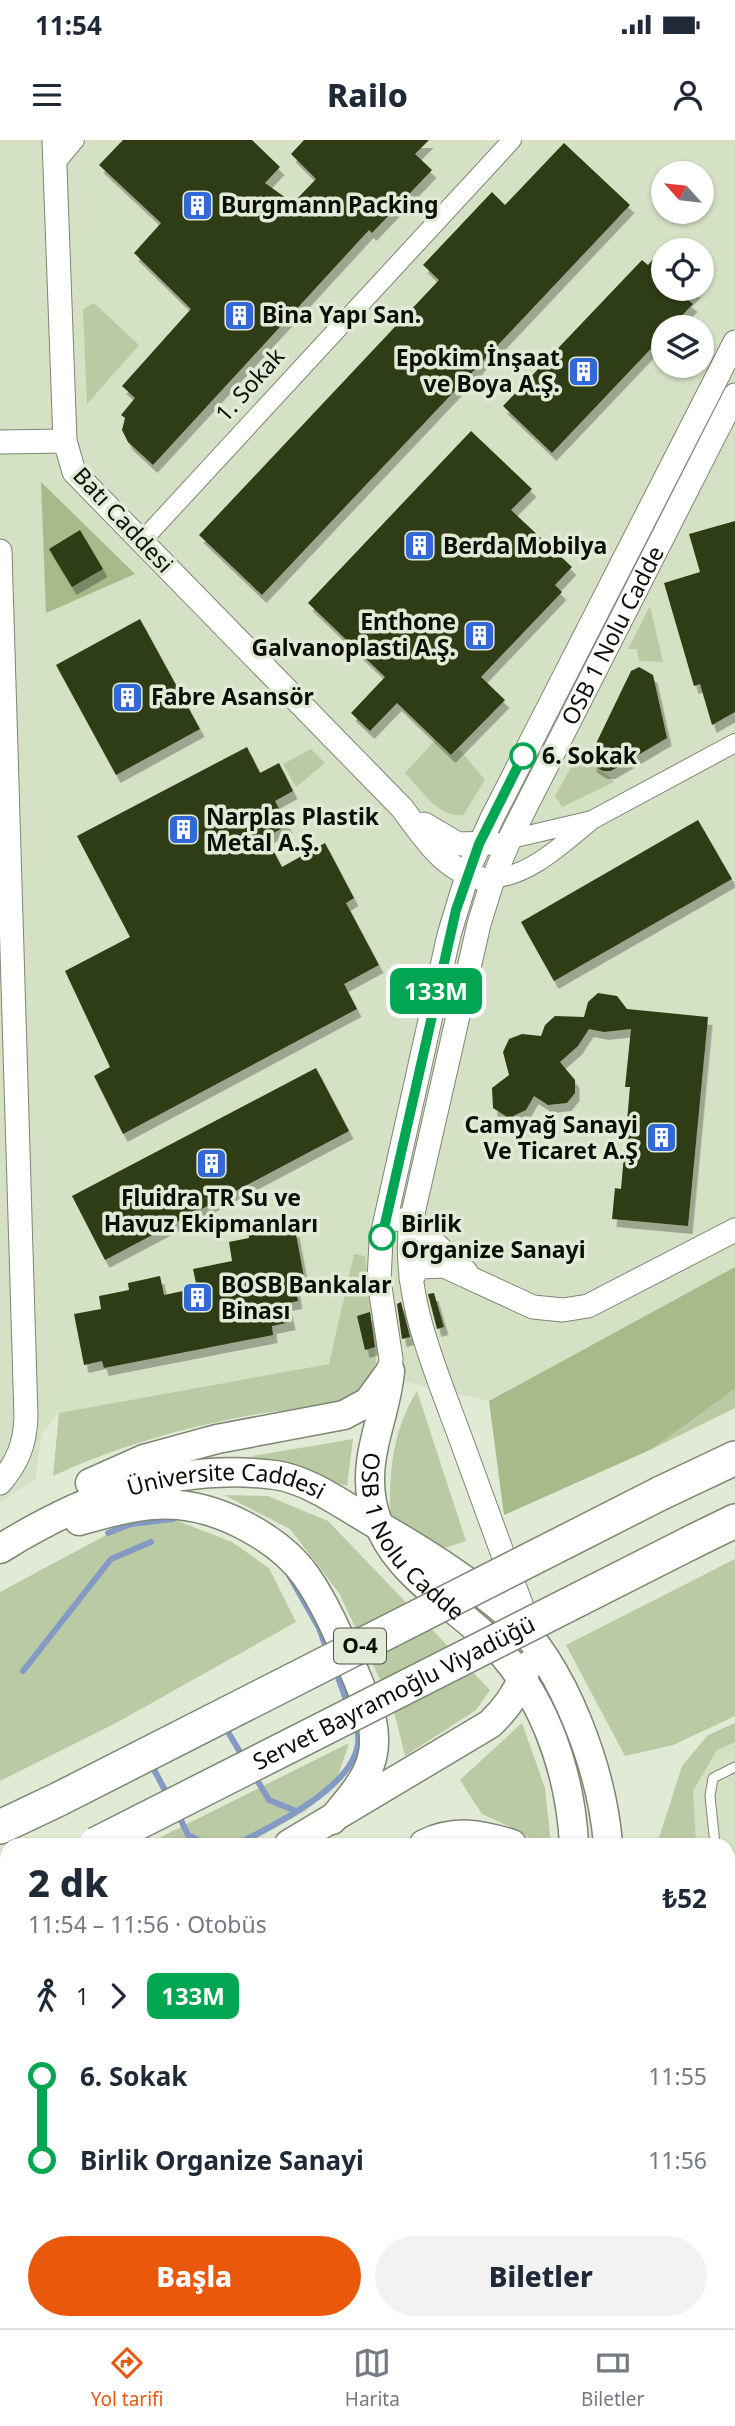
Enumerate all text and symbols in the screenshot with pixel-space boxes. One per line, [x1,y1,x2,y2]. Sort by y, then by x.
text: 11:54 [35,7,102,43]
text: Railo [327,73,408,116]
icon: menu [28,76,66,114]
icon: person [669,76,707,114]
north arrow [651,161,714,224]
map controls [651,161,714,378]
building icon: Burgmann Packing [181,188,215,222]
place label: Burgmann Packing [221,188,438,220]
button: locate [651,238,714,301]
building icon: Bina Yapı San. [222,298,256,332]
place label: Bina Yapı San. [262,298,421,330]
button: layers [651,315,714,378]
street label: 1. Sokak [207,340,292,428]
place label: Epokim İnşaat ve Boya A.Ş. [396,341,560,399]
building icon: Epokim İnşaat ve Boya A.Ş. [566,354,600,388]
street label: Batı Caddesi [66,460,181,579]
building icon: Berda Mobilya [403,529,437,563]
place label: Berda Mobilya [443,529,607,561]
street label: OSB 1 Nolu Cadde [553,540,671,730]
place label: Enthone Galvanoplasti A.Ş. [251,605,456,663]
building icon: Enthone Galvanoplasti A.Ş. [462,618,496,652]
building icon: Fabre Asansör [111,680,145,714]
place label: Fabre Asansör [151,680,314,712]
place label: 6. Sokak [542,739,638,771]
marker: 6. Sokak [510,743,536,769]
place label: Narplas Plastik Metal A.Ş. [206,800,380,858]
building icon: Narplas Plastik Metal A.Ş. [166,813,200,847]
line badge: 133M [387,968,485,1014]
text: 133M [404,974,468,1007]
place label: Camyağ Sanayi Ve Ticaret A.Ş [464,1108,638,1166]
building icon: Camyağ Sanayi Ve Ticaret A.Ş [644,1121,678,1155]
building icon: Fluidra TR Su ve Havuz Ekipmanları [194,1147,228,1181]
place label: Fluidra TR Su ve Havuz Ekipmanları [104,1181,318,1239]
place label: Birlik Organize Sanayi [401,1207,586,1265]
marker: Birlik Organize Sanayi [369,1224,395,1250]
place label: BOSB Bankalar Binası [221,1268,391,1326]
building icon: BOSB Bankalar Binası [181,1281,215,1315]
street label: OSB 1 Nolu Cadde [355,1451,472,1627]
street label: Üniversite Caddesi [123,1455,331,1506]
street label: Servet Bayramoğlu Viyadüğü [247,1607,540,1777]
road number: O-4 [334,1628,386,1664]
text: 2 dk [28,1856,108,1908]
text: ₺52 [662,1880,707,1916]
text: 11:54 – 11:56 · Otobüs [28,1908,267,1940]
icon: walk [28,1977,66,2015]
icon: forward [99,1977,137,2015]
text: 133M [161,1979,225,2012]
text: 1 [76,1980,89,2012]
text: 6. Sokak [80,2058,187,2094]
text: 11:55 [648,2060,707,2092]
text: Birlik Organize Sanayi [80,2142,364,2178]
text: 11:56 [648,2144,707,2176]
button: Başla [28,2236,361,2316]
button: Biletler [375,2236,707,2316]
tab: Yol tarifi [91,2344,164,2412]
tab: Harita [345,2344,400,2412]
tab: Biletler [581,2344,644,2412]

